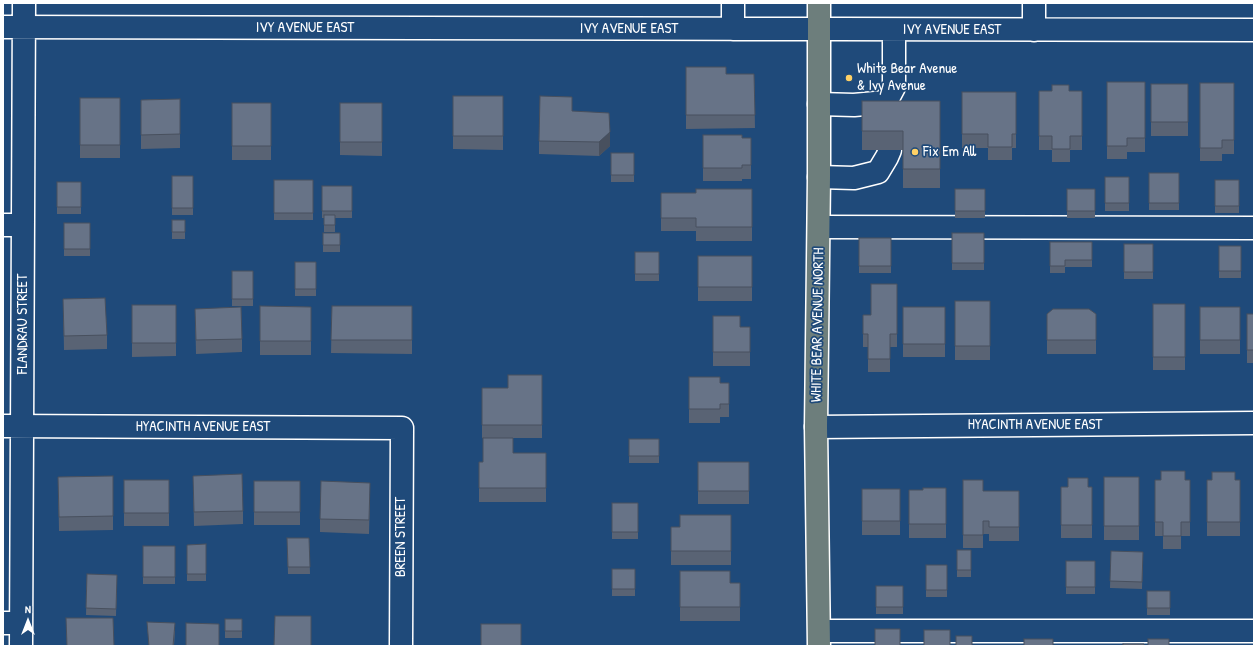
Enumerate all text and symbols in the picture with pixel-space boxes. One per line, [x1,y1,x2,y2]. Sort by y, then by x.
street label: IVY AVENUE EAST [256,19,354,37]
street label: IVY AVENUE EAST [580,20,678,38]
street label: IVY AVENUE EAST [903,21,1001,39]
place label: White Bear Avenue & Ivy Avenue [857,60,957,95]
marker: White Bear Avenue & Ivy Avenue [844,73,854,83]
place label: Fix Em All [923,143,976,161]
marker: Fix Em All [910,147,920,157]
street label: WHITE BEAR AVENUE NORTH [808,248,828,402]
street label: FLANDRAU STREET [14,274,32,374]
street label: HYACINTH AVENUE EAST [968,416,1102,434]
street label: HYACINTH AVENUE EAST [136,418,270,436]
street label: BREEN STREET [392,497,410,577]
north arrow [8,601,48,641]
text: N [25,602,31,616]

